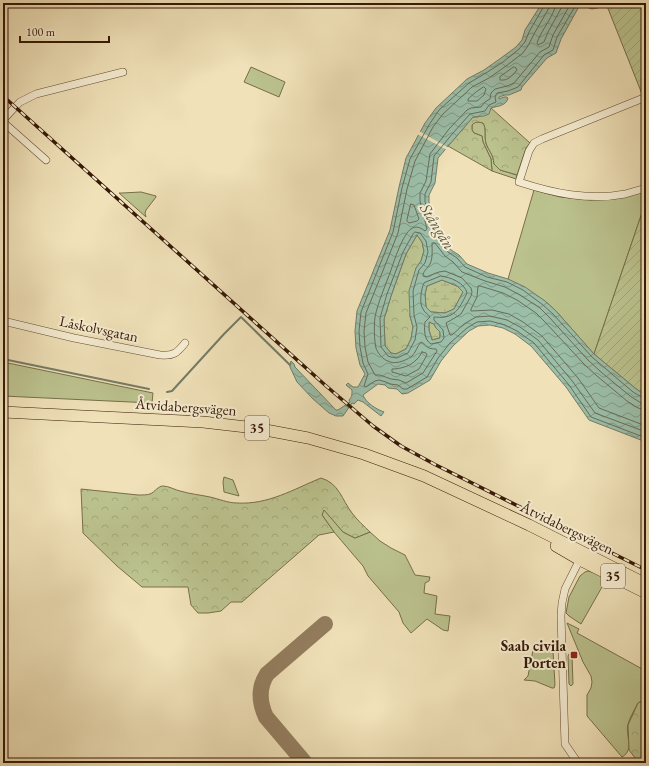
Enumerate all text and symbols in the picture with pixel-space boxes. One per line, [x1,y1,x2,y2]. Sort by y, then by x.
scale bar [20,18,109,44]
text: 100 m [26,24,56,40]
water label: Stångån [415,198,460,253]
street label: Låskolvsgatan [58,311,140,346]
street label: Åtvidabergsvägen [134,393,237,420]
road number: 35 [245,416,269,440]
street label: Åtvidabergsvägen [517,496,617,558]
road number: 35 [601,564,625,588]
place label: Saab civila Porten [501,636,567,672]
marker: Saab civila Porten [569,650,579,660]

